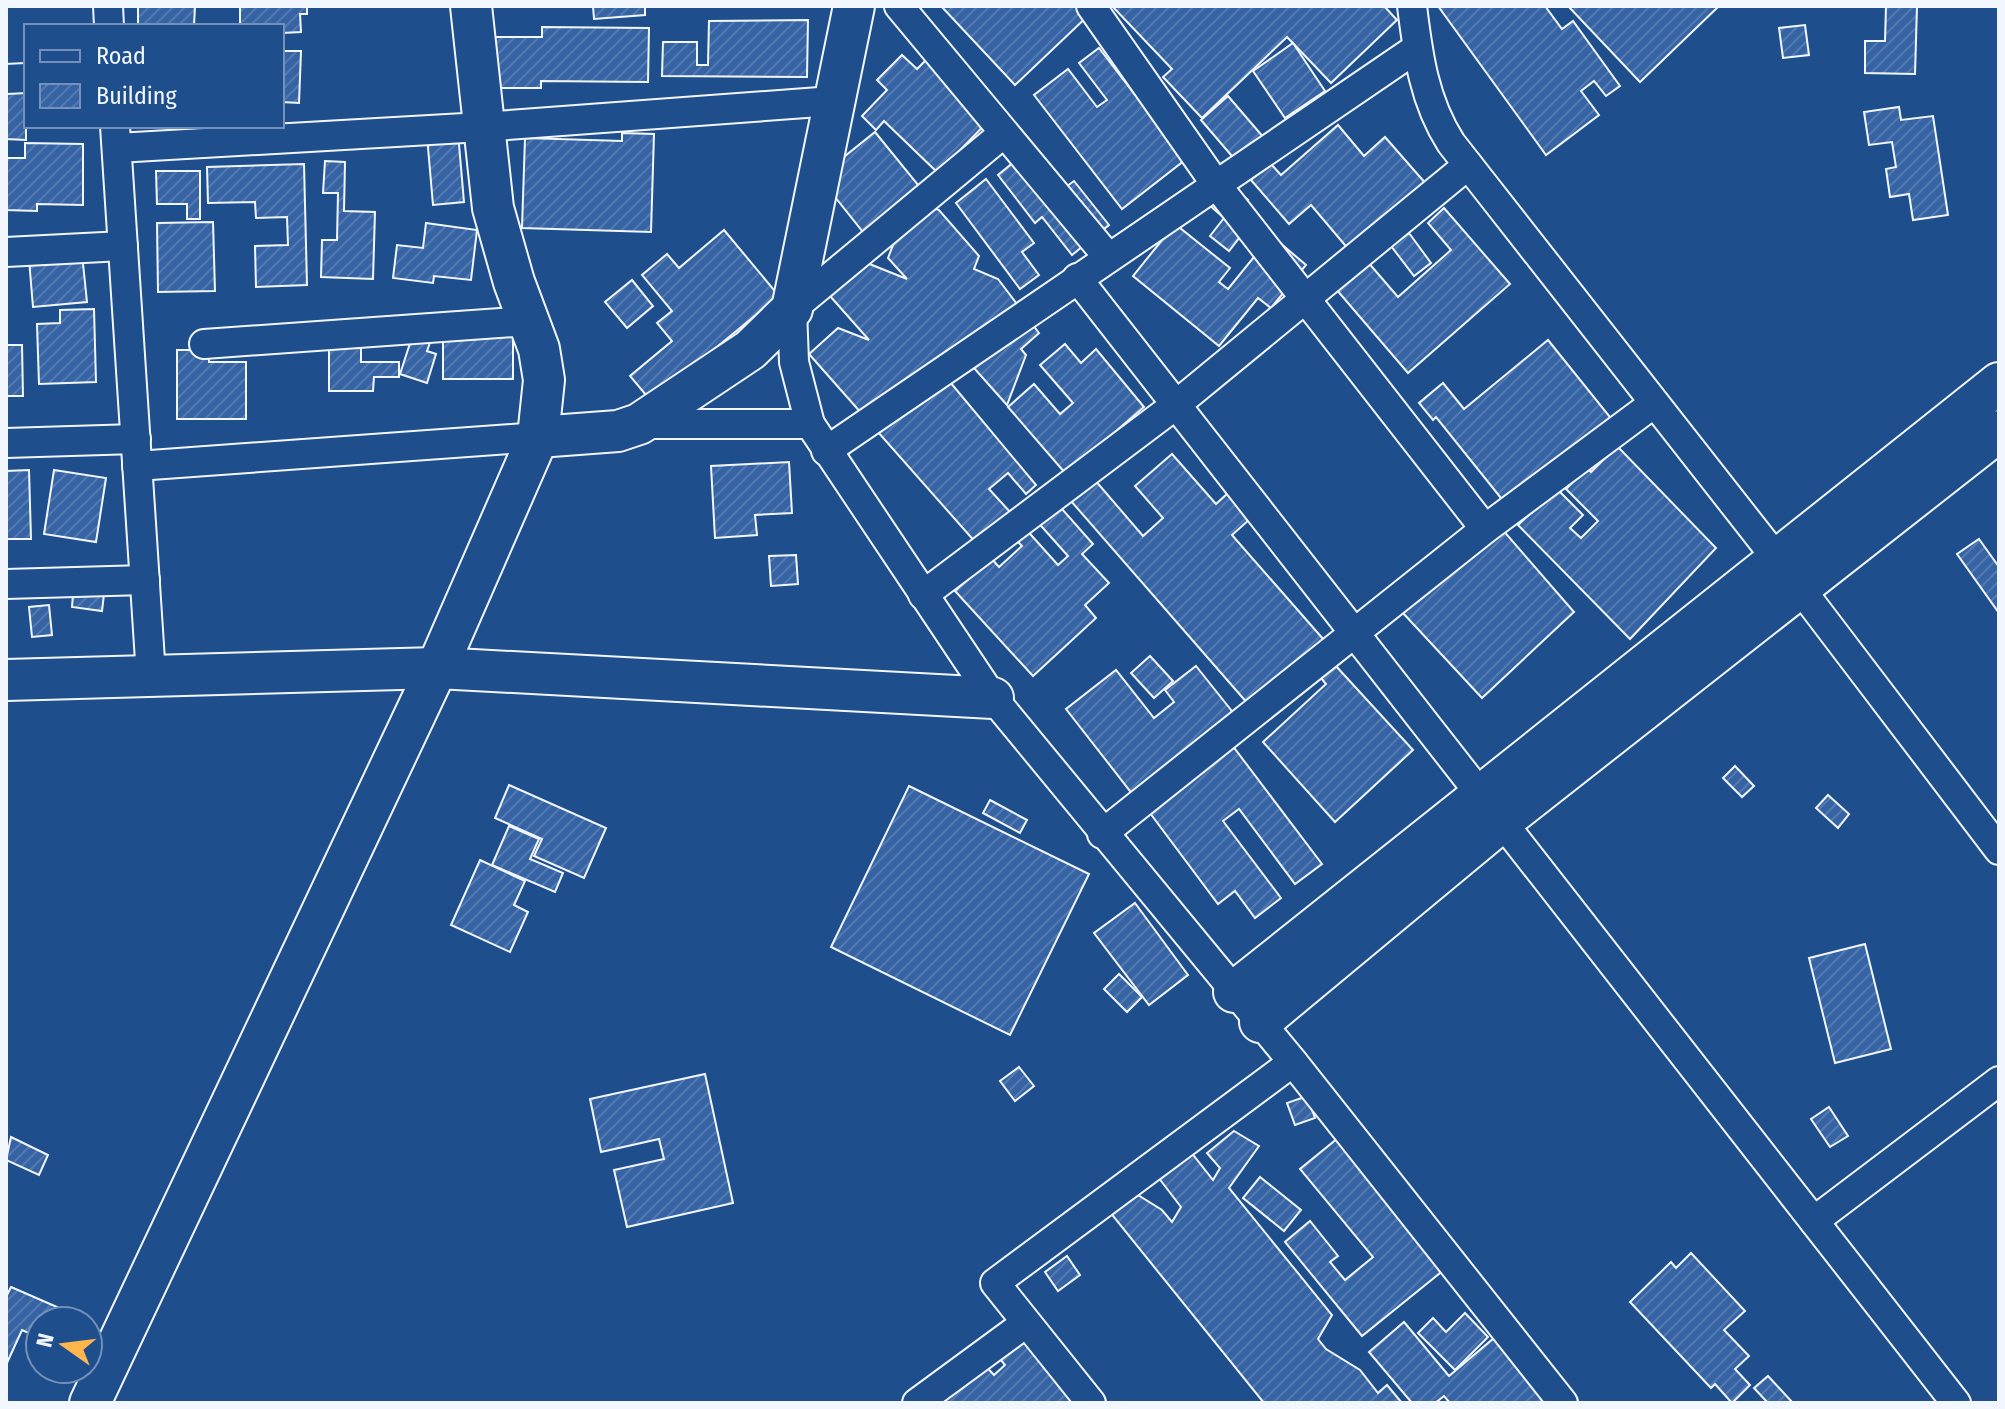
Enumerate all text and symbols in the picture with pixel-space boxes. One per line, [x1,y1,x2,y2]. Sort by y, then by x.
legend [24,24,284,128]
text: Road [96,42,146,70]
text: Building [96,82,178,110]
north arrow [24,1305,104,1385]
text: N [30,1331,60,1350]

